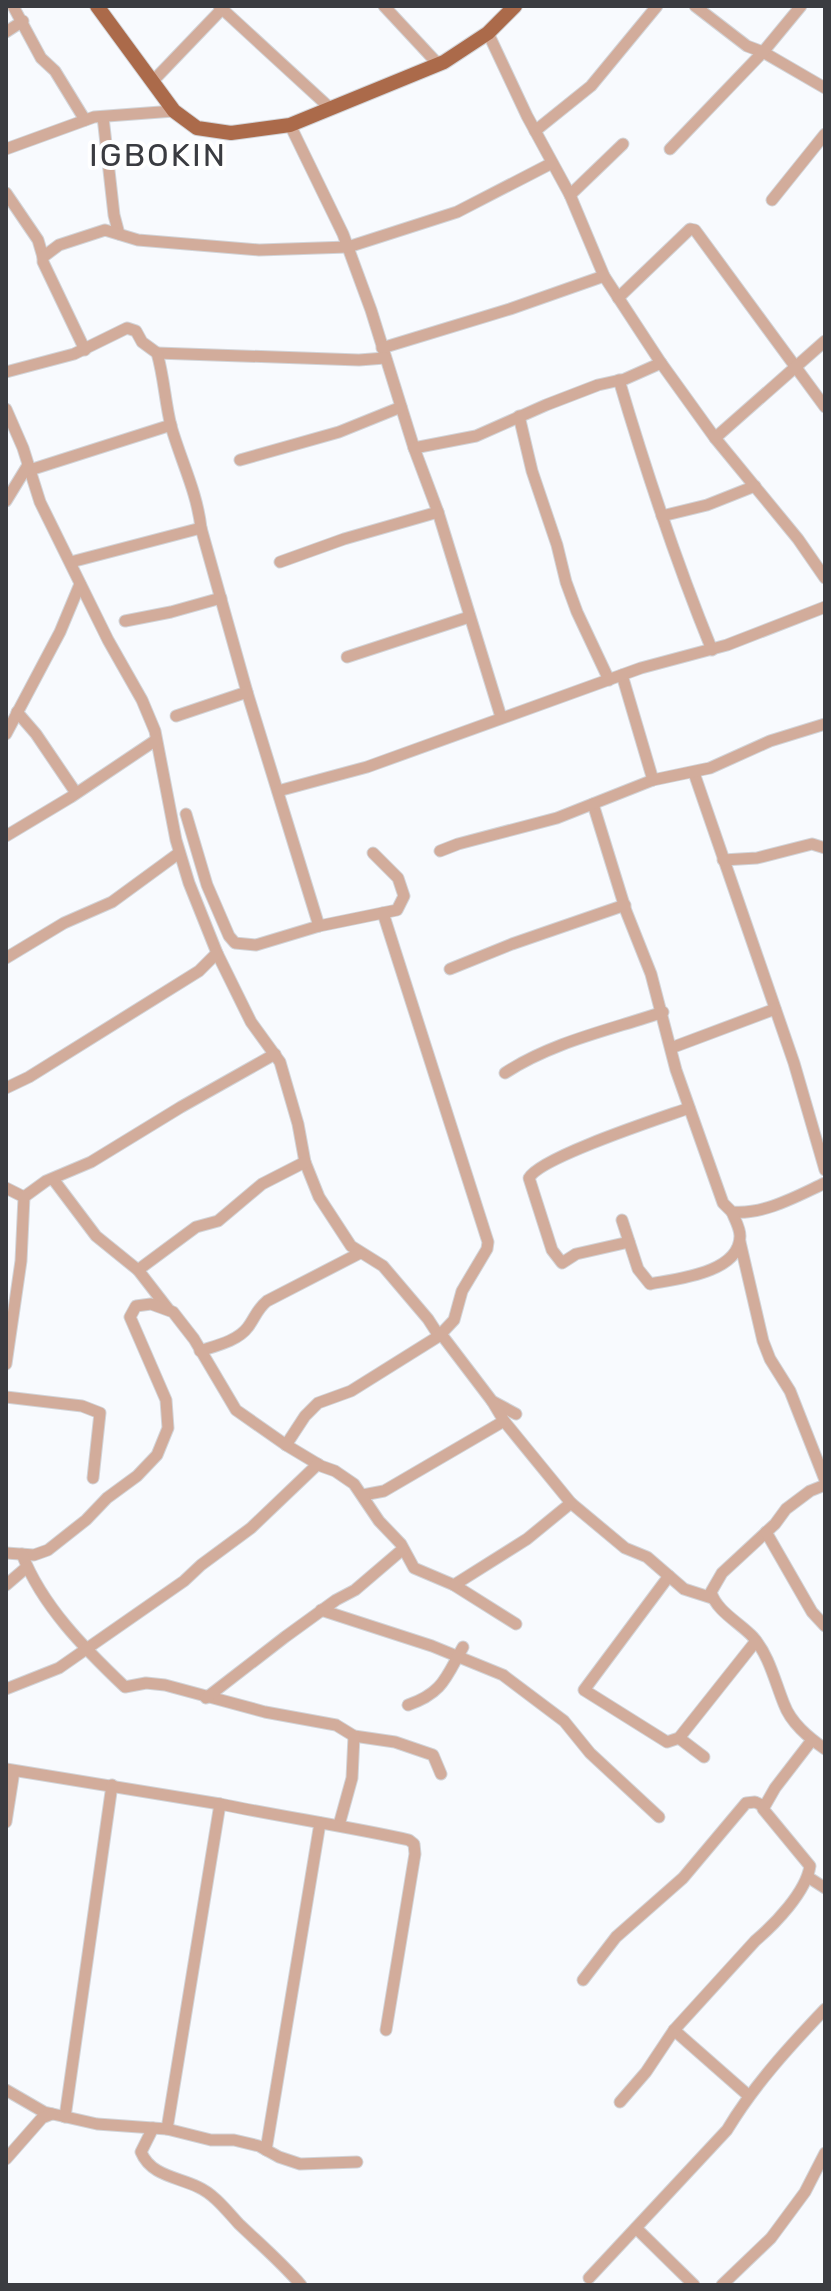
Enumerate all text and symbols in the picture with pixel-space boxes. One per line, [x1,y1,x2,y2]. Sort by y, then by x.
district label: IGBOKIN [89,136,227,174]

